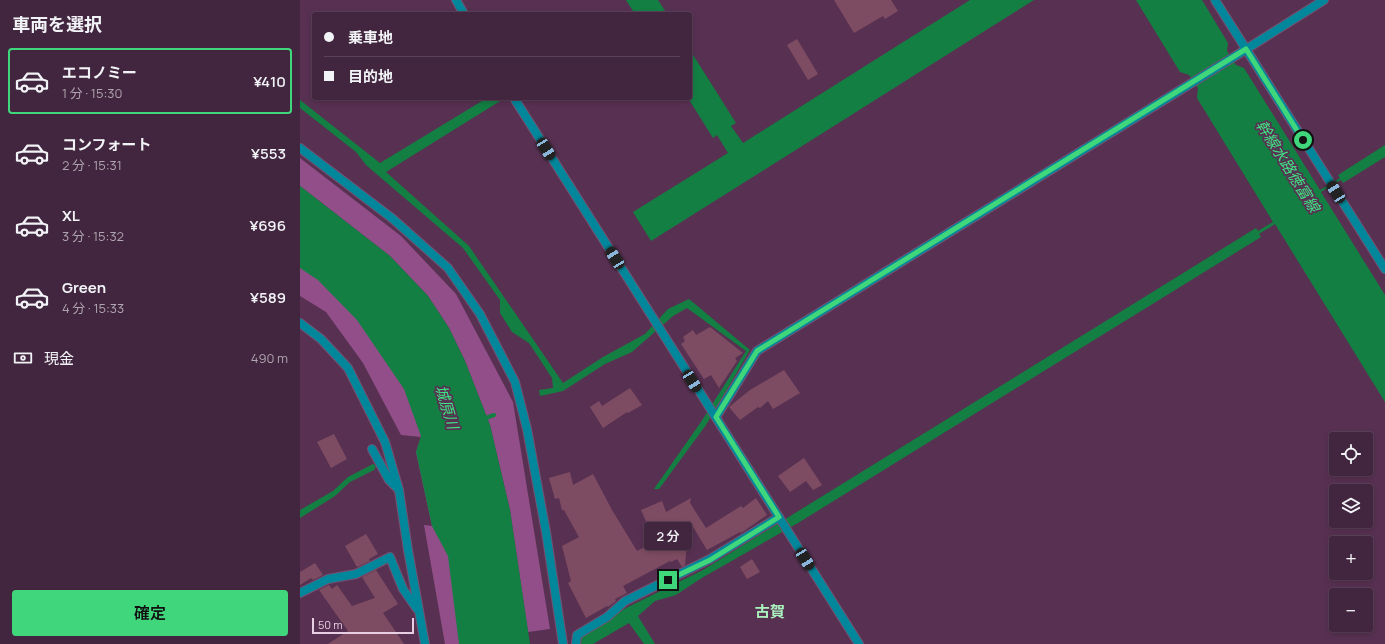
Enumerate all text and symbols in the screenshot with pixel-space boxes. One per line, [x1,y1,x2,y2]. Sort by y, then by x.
text: 車両を選択 [12,12,102,36]
text: 乗車地 [348,27,393,48]
text: エコノミー [62,62,137,83]
icon: car [14,63,50,99]
text: 目的地 [348,66,393,87]
text: ¥410 [253,71,286,92]
text: 1 分 · 15:30 [62,84,122,102]
water label: 幹線水路徳富線 [1251,116,1326,218]
route start [1294,131,1312,149]
text: コンフォート [62,134,152,155]
icon: car [14,135,50,171]
car [535,136,557,162]
text: ¥553 [251,143,286,164]
text: 2 分 · 15:31 [62,156,122,174]
car [1325,179,1347,205]
text: XL [62,205,80,226]
icon: car [14,207,50,243]
text: ¥696 [249,215,286,236]
text: 3 分 · 15:32 [62,227,124,245]
car [604,245,626,271]
text: Green [62,277,106,298]
icon: car [14,279,50,315]
text: ¥589 [250,287,286,308]
text: 4 分 · 15:33 [62,299,124,317]
icon: cash [12,347,34,369]
text: 現金 [44,348,74,369]
text: 490 m [251,349,288,367]
car [681,368,703,394]
water label: 城原川 [430,382,464,433]
map controls [1329,432,1373,632]
button: locate [1329,432,1373,476]
button: layers [1329,484,1373,528]
callout: 2 分 [644,522,692,550]
text: 2 分 [656,527,680,545]
button: + [1329,536,1373,580]
car [794,546,816,572]
route end [659,571,677,589]
button: − [1329,588,1373,632]
button: 確定 [12,590,288,636]
district label: 古賀 [755,601,785,622]
scale bar [312,616,414,635]
text: 50 m [318,617,343,632]

